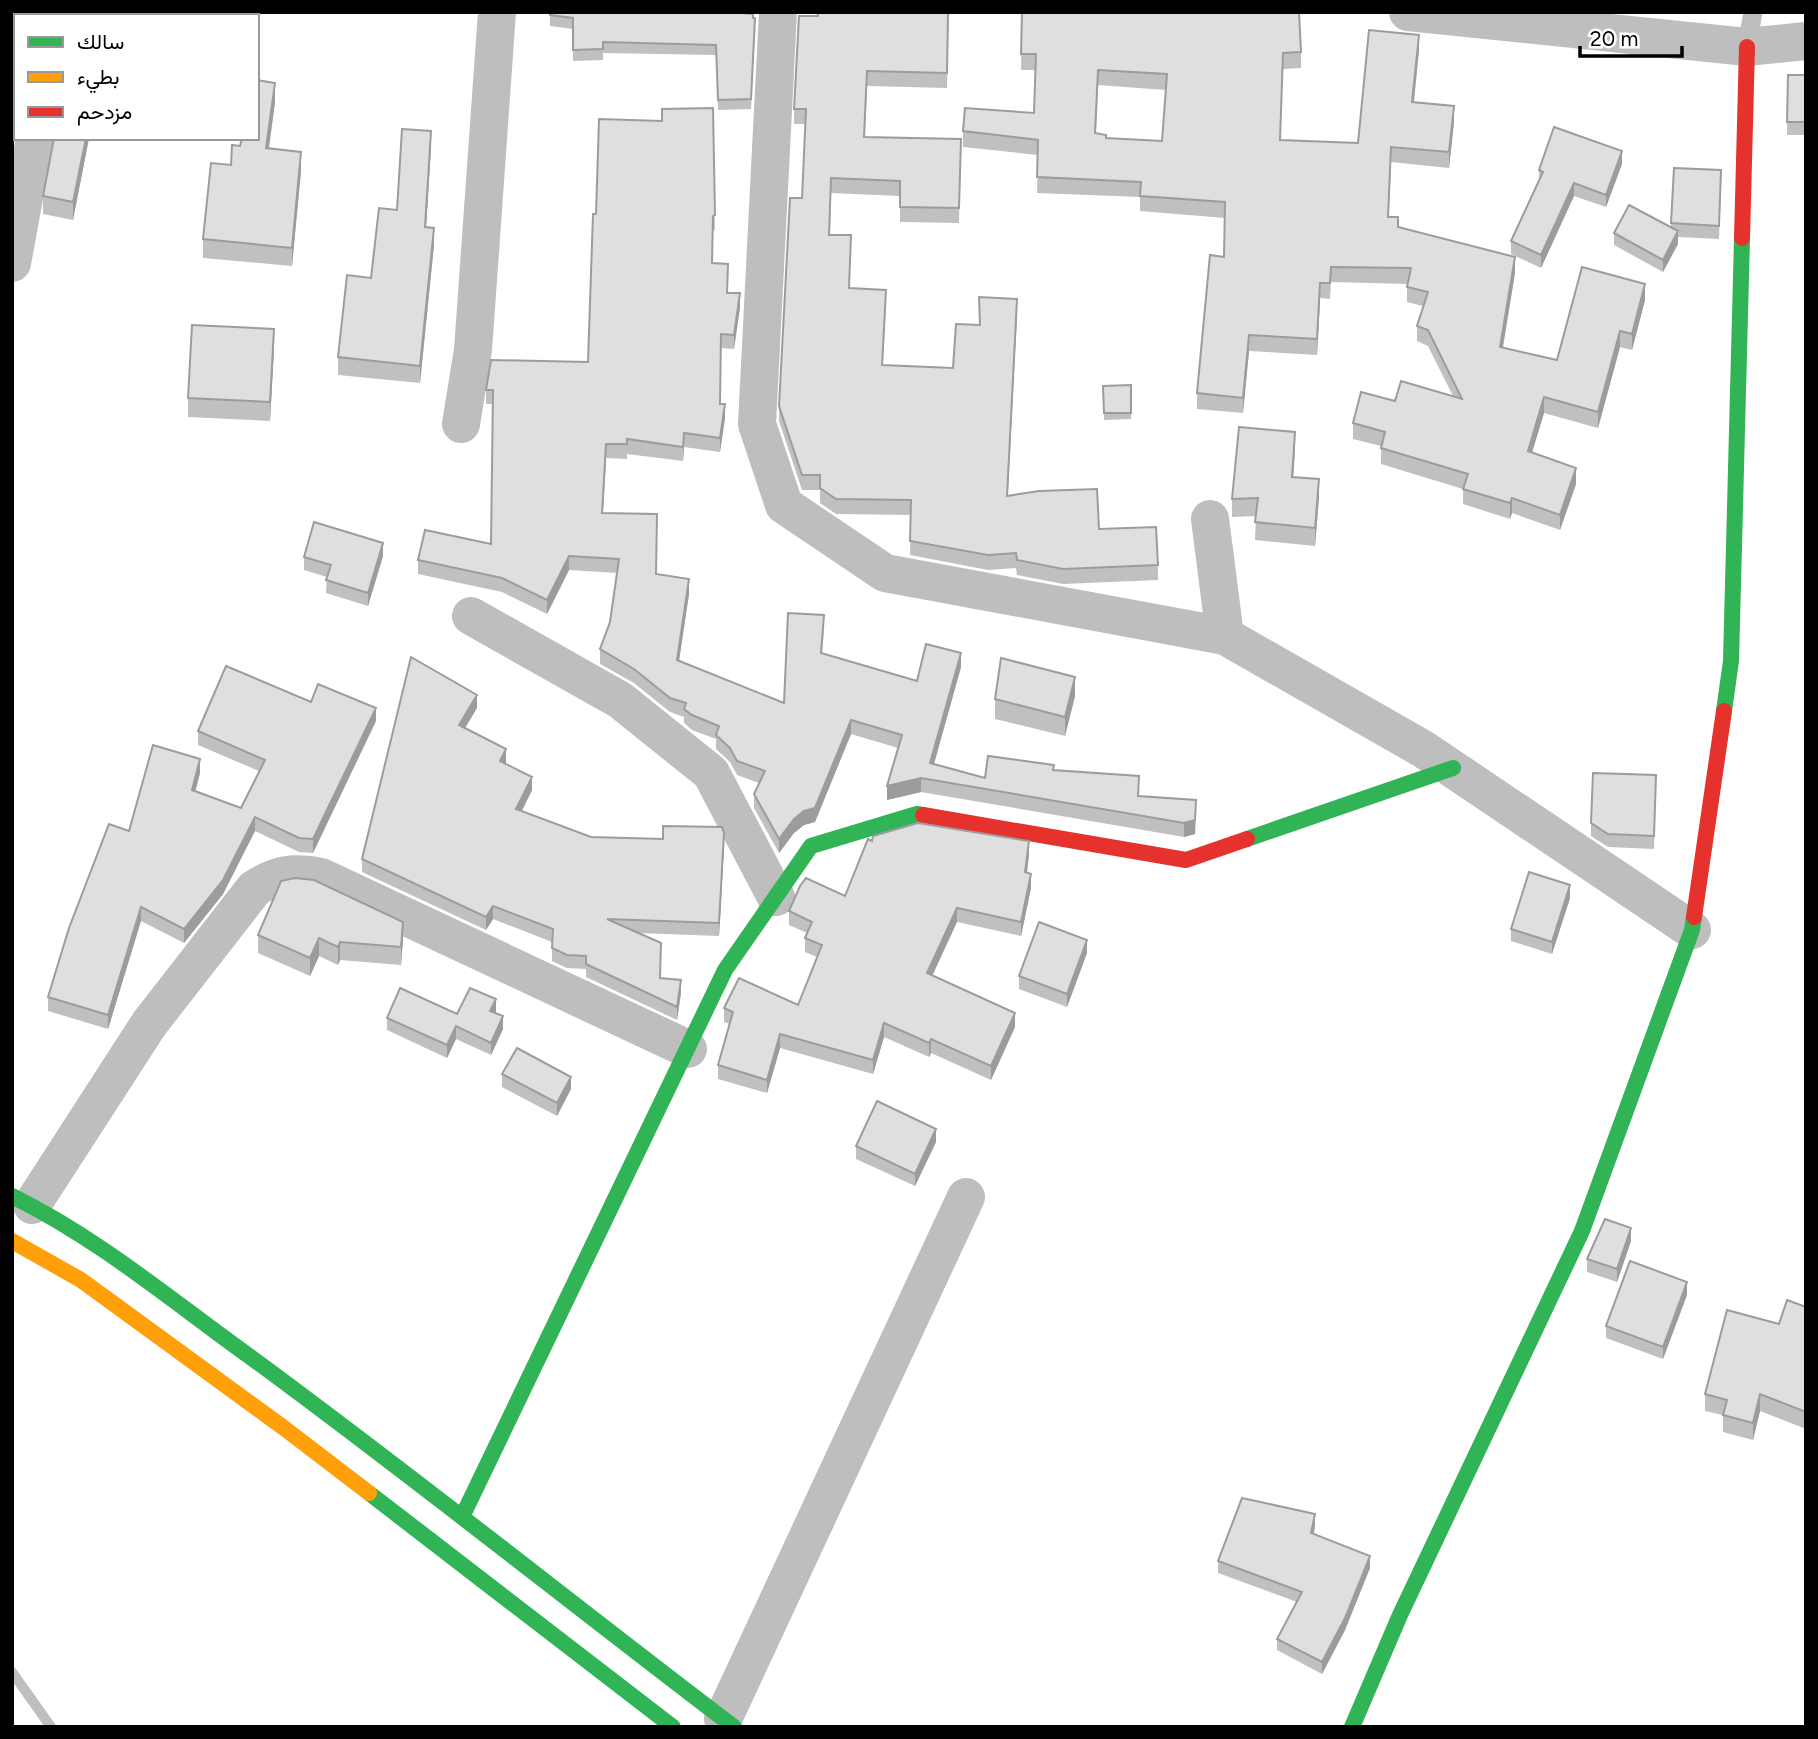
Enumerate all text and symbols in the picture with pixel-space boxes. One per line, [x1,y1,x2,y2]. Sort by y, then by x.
legend [14,14,259,140]
scale bar [1580,14,1682,58]
text: 20 m [1590,26,1638,51]
text: سالك [77,29,124,54]
text: بطيء [77,64,120,94]
text: مزدحم [77,99,132,126]

